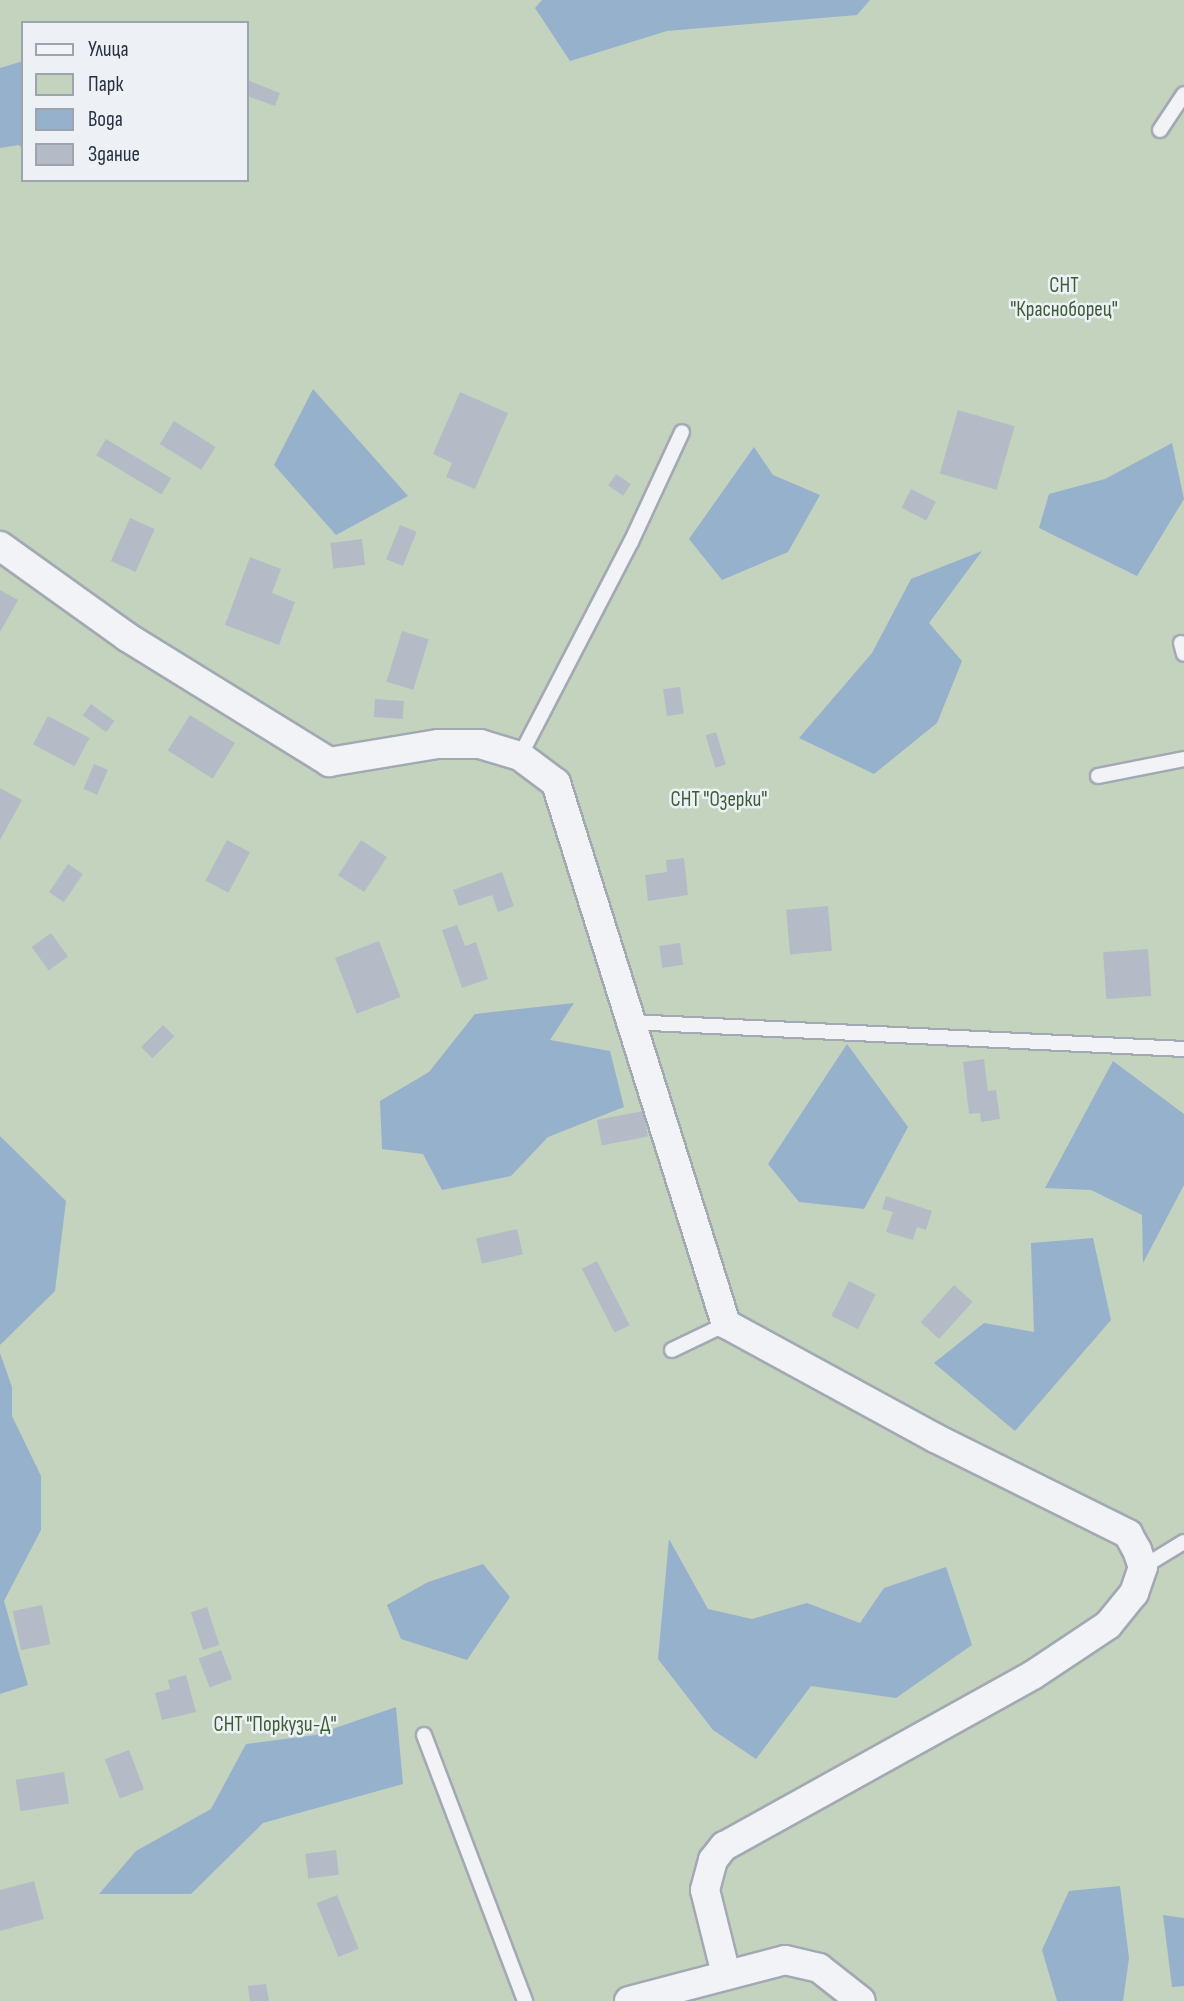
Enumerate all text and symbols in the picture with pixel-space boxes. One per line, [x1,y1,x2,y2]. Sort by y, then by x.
legend [21,21,248,182]
text: Улица [88,37,129,62]
text: Парк [88,72,123,97]
text: Вода [88,107,123,132]
text: Здание [88,142,140,167]
park label: СНТ "Красноборец" [1010,273,1118,323]
park label: СНТ "Озерки" [671,787,767,813]
park label: СНТ "Поркузи-Д" [213,1712,337,1738]

